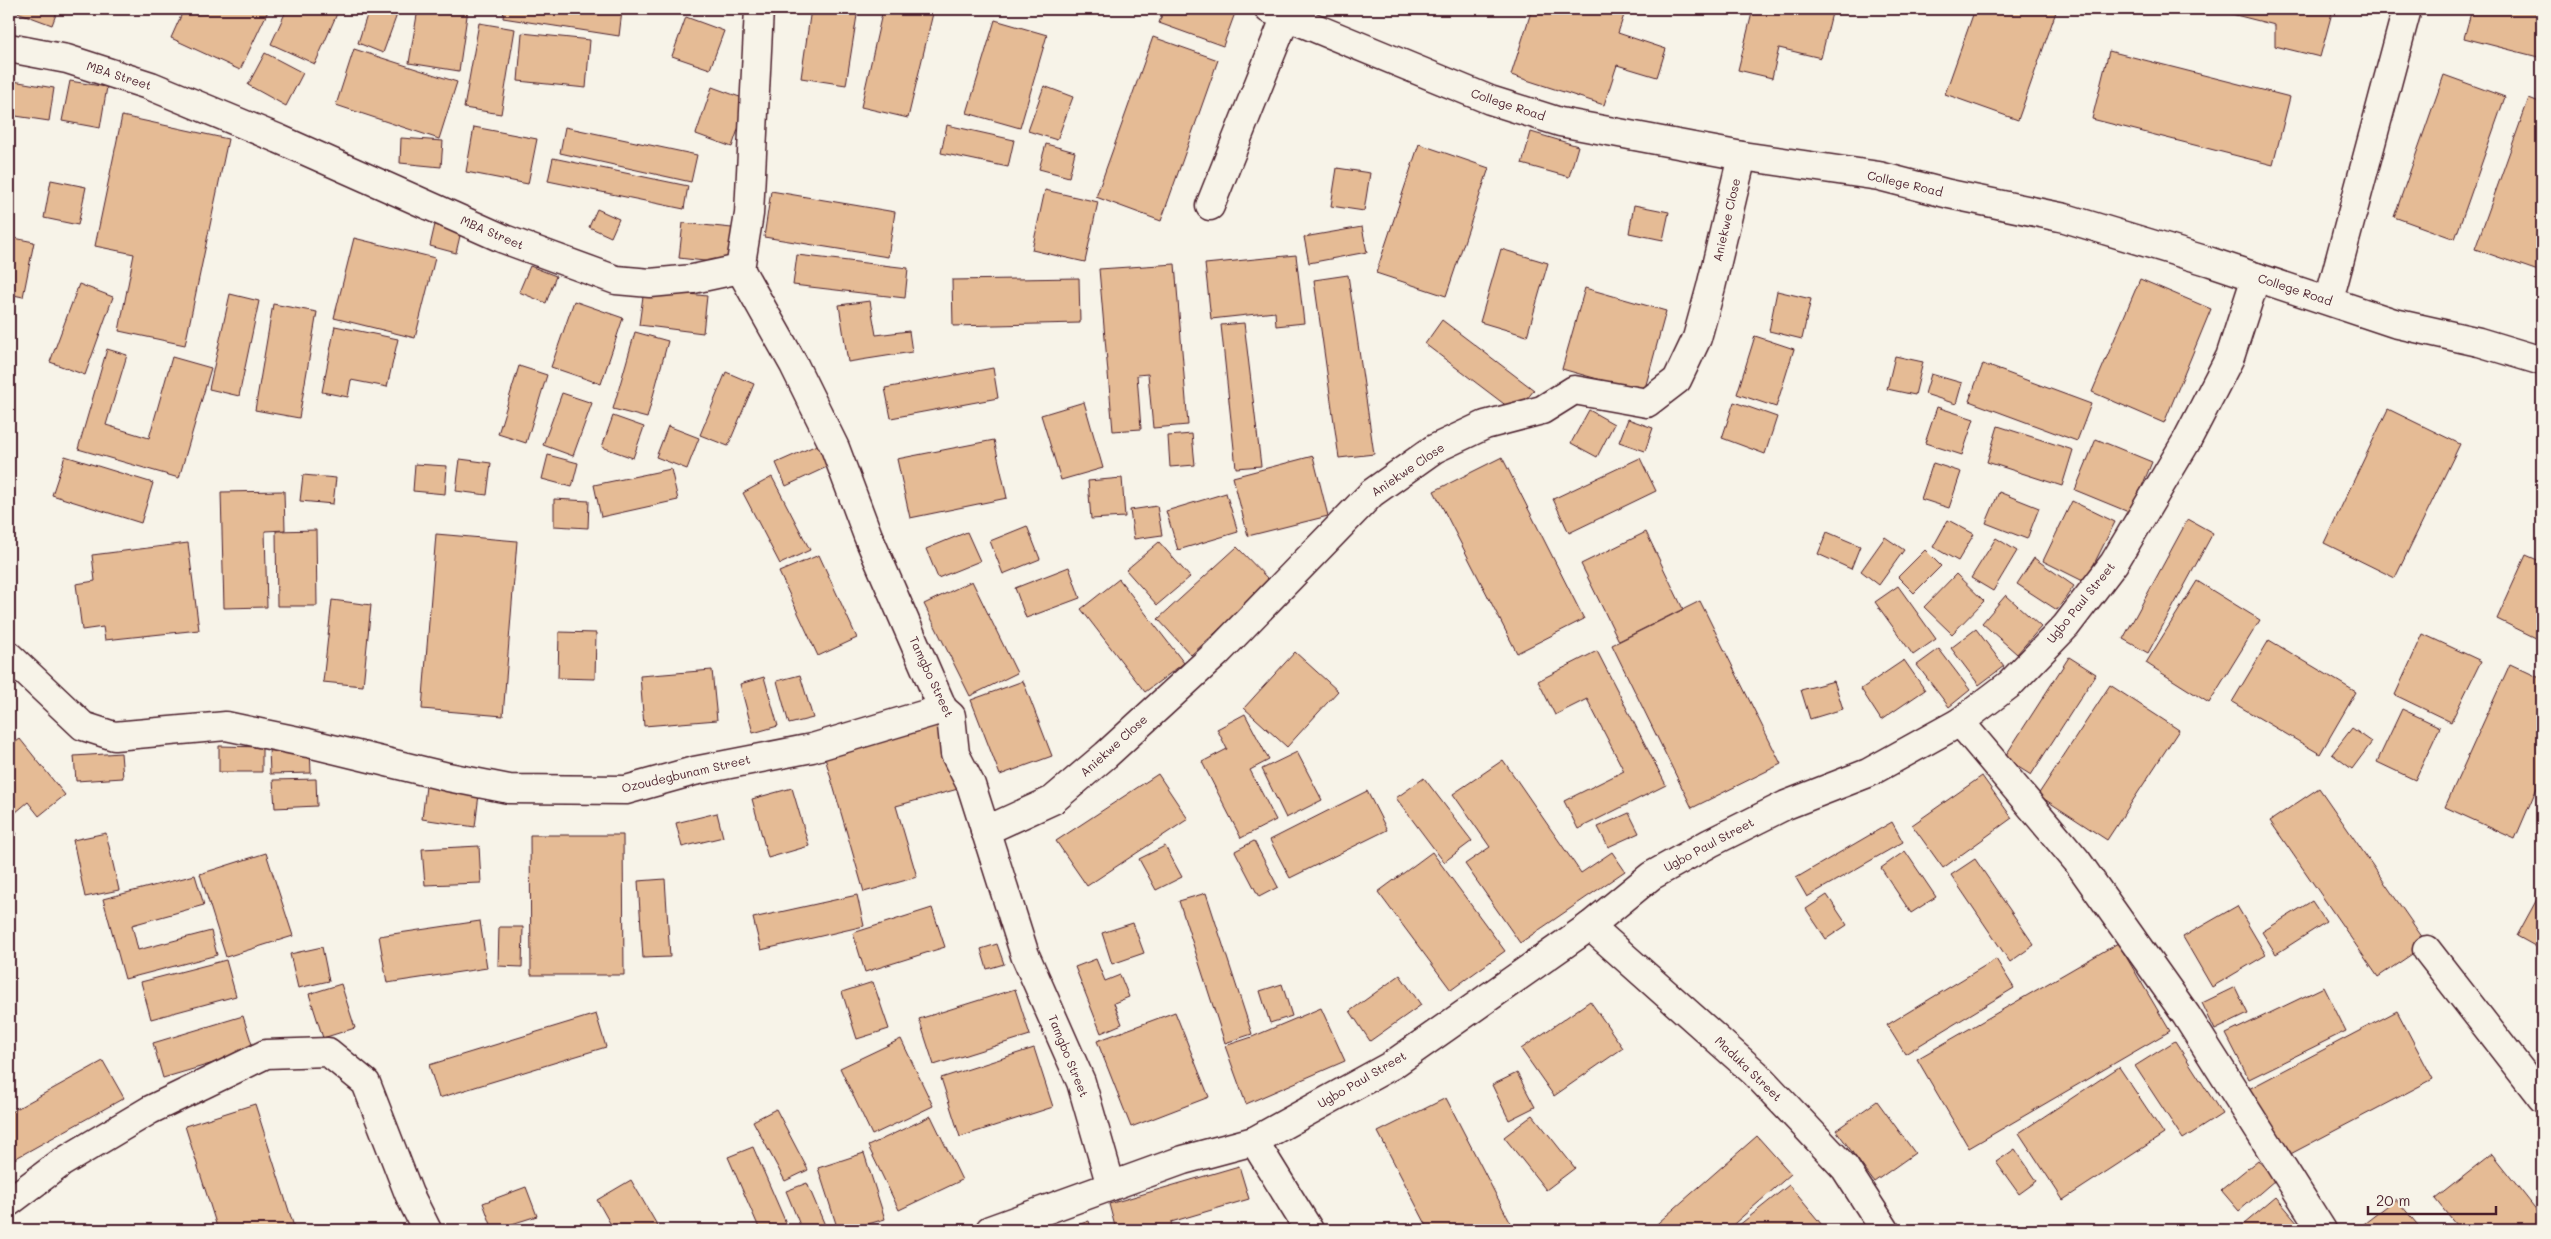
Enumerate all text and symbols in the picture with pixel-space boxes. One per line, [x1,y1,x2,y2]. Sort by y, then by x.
street label: MBA Street [85,57,154,93]
street label: College Road [1469,85,1548,124]
street label: College Road [1866,167,1945,200]
street label: Aniekwe Close [1709,177,1743,263]
street label: MBA Street [458,212,527,253]
street label: College Road [2256,270,2335,309]
street label: Aniekwe Close [1368,439,1447,500]
street label: Ugbo Paul Street [2043,558,2118,646]
street label: Tamgbo Street [906,634,958,720]
street label: Aniekwe Close [1076,711,1150,780]
street label: Ozoudegbunam Street [620,750,752,796]
street label: Ugbo Paul Street [1661,814,1756,875]
street label: Tamgbo Street [1045,1012,1093,1099]
street label: Maduka Street [1712,1032,1786,1104]
street label: Ugbo Paul Street [1314,1047,1409,1111]
scale bar [2368,1184,2496,1216]
text: 20 m [2376,1190,2410,1210]

